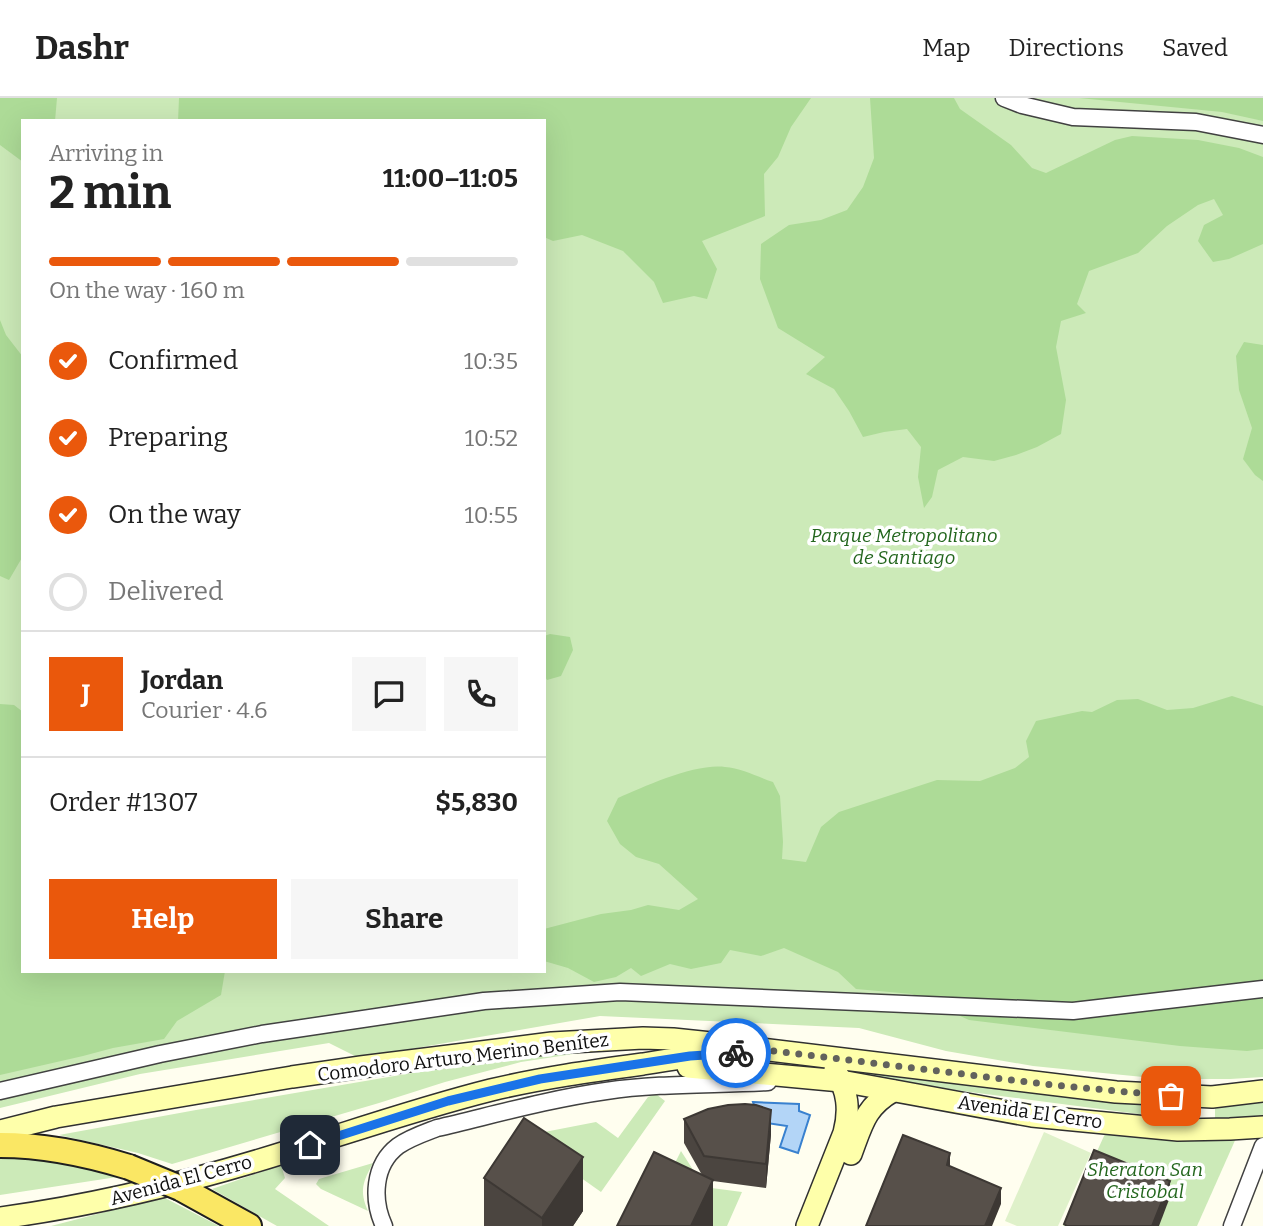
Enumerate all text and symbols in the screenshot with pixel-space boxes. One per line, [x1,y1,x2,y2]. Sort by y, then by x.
text: Dashr [35,28,129,68]
text: Map [922,34,971,62]
text: Directions [1009,34,1124,62]
text: Saved [1162,34,1228,62]
text: Arriving in [49,139,163,167]
text: 11:00–11:05 [383,163,518,194]
text: 2 min [49,165,171,220]
text: On the way · 160 m [49,276,245,304]
icon: check [49,342,87,380]
text: Confirmed [108,345,238,376]
text: 10:35 [464,347,518,375]
icon: check [49,419,87,457]
text: Preparing [108,422,228,453]
text: 10:52 [465,424,518,452]
icon: check [49,496,87,534]
text: On the way [108,499,241,530]
text: 10:55 [465,501,518,529]
park label: Parque Metropolitano de Santiago [810,524,998,569]
text: Delivered [108,576,223,607]
button: chat [352,657,426,731]
button: phone [444,657,518,731]
text: Jordan [141,665,223,696]
text: J [82,679,90,710]
text: Courier · 4.6 [141,696,268,724]
text: Order #1307 [49,787,198,818]
text: $5,830 [435,787,518,818]
button: Help [49,879,277,959]
button: Share [291,879,518,959]
courier [701,1018,771,1088]
street label: Comodoro Arturo Merino Benítez [316,1028,610,1086]
icon: bike [717,1034,755,1072]
pin [1141,1066,1201,1126]
icon: bag [1152,1077,1190,1115]
street label: Avenida El Cerro [956,1090,1104,1134]
pin [280,1115,340,1175]
icon: home [291,1126,329,1164]
street label: Avenida El Cerro [108,1150,254,1210]
park label: Sheraton San Cristobal [1087,1158,1203,1203]

